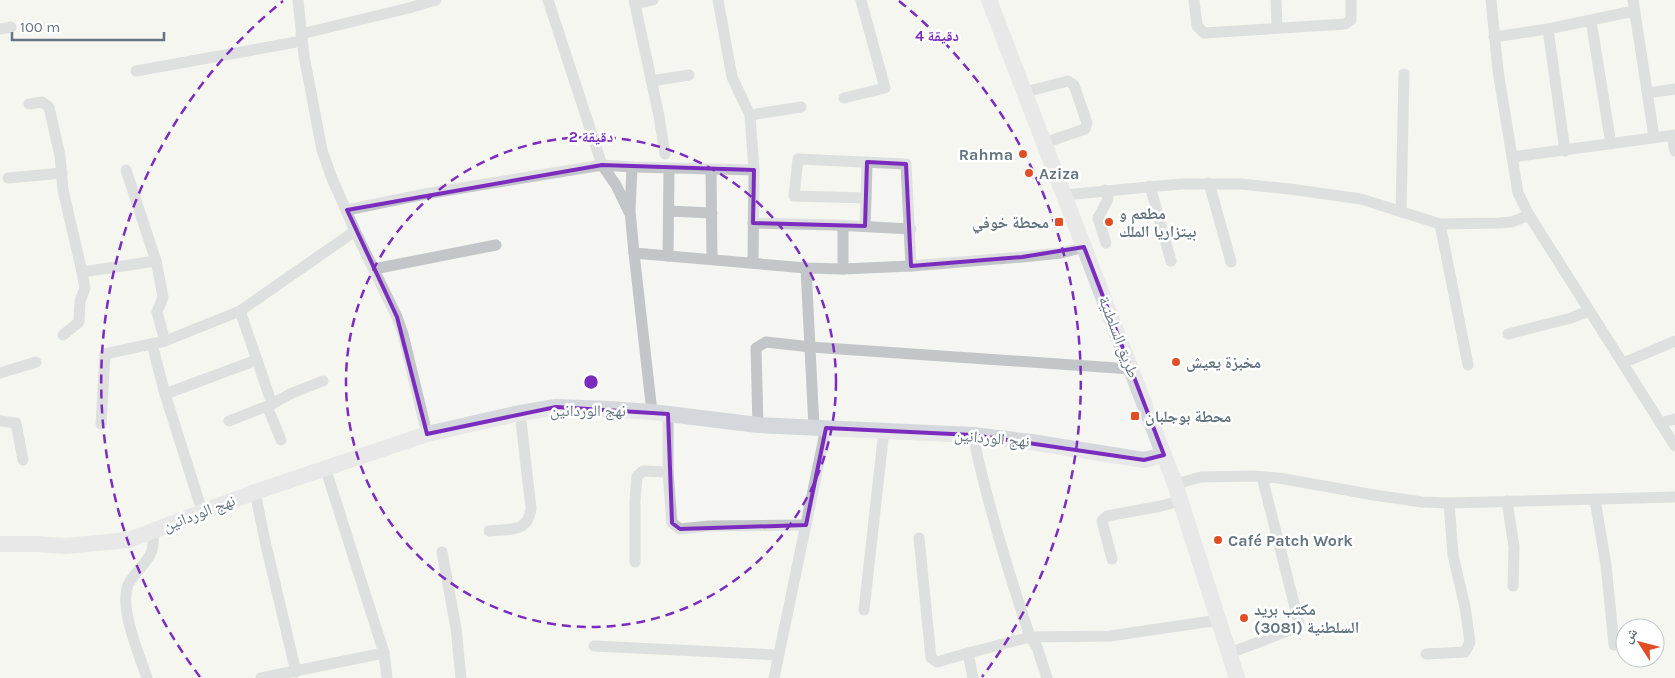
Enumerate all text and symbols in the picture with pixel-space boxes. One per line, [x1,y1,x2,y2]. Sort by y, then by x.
scale bar [12,10,165,42]
text: 100 m [20,18,60,36]
text: 4 دقيقة [915,27,959,45]
text: 2 دقيقة [569,128,613,146]
place label: Rahma [959,145,1013,164]
marker: Rahma [1017,148,1029,160]
place label: Aziza [1039,164,1079,183]
marker: Aziza [1023,167,1035,179]
place label: مطعم و بيتزاريا الملك [1119,204,1196,241]
place label: محطة خوفي [972,213,1049,234]
marker: محطة خوفي [1053,216,1065,228]
marker: مطعم و بيتزاريا الملك [1103,216,1115,228]
street label: طريق السلطنية [1094,293,1143,381]
place label: مخبزة يعيش [1186,353,1261,372]
marker: مخبزة يعيش [1170,356,1182,368]
centre of rings [582,373,600,391]
street label: نهج الوردانين [550,401,626,421]
place label: محطة بوجلبان [1145,407,1231,426]
marker: محطة بوجلبان [1129,410,1141,422]
street label: نهج الوردانين [953,425,1031,452]
street label: نهج الوردانين [160,491,238,536]
place label: Café Patch Work [1228,531,1353,550]
marker: Café Patch Work [1212,534,1224,546]
place label: مكتب بريد السلطنية (3081) [1254,600,1359,637]
marker: مكتب بريد السلطنية (3081) [1238,612,1250,624]
north arrow [1615,618,1665,668]
text: ش [1619,625,1641,647]

